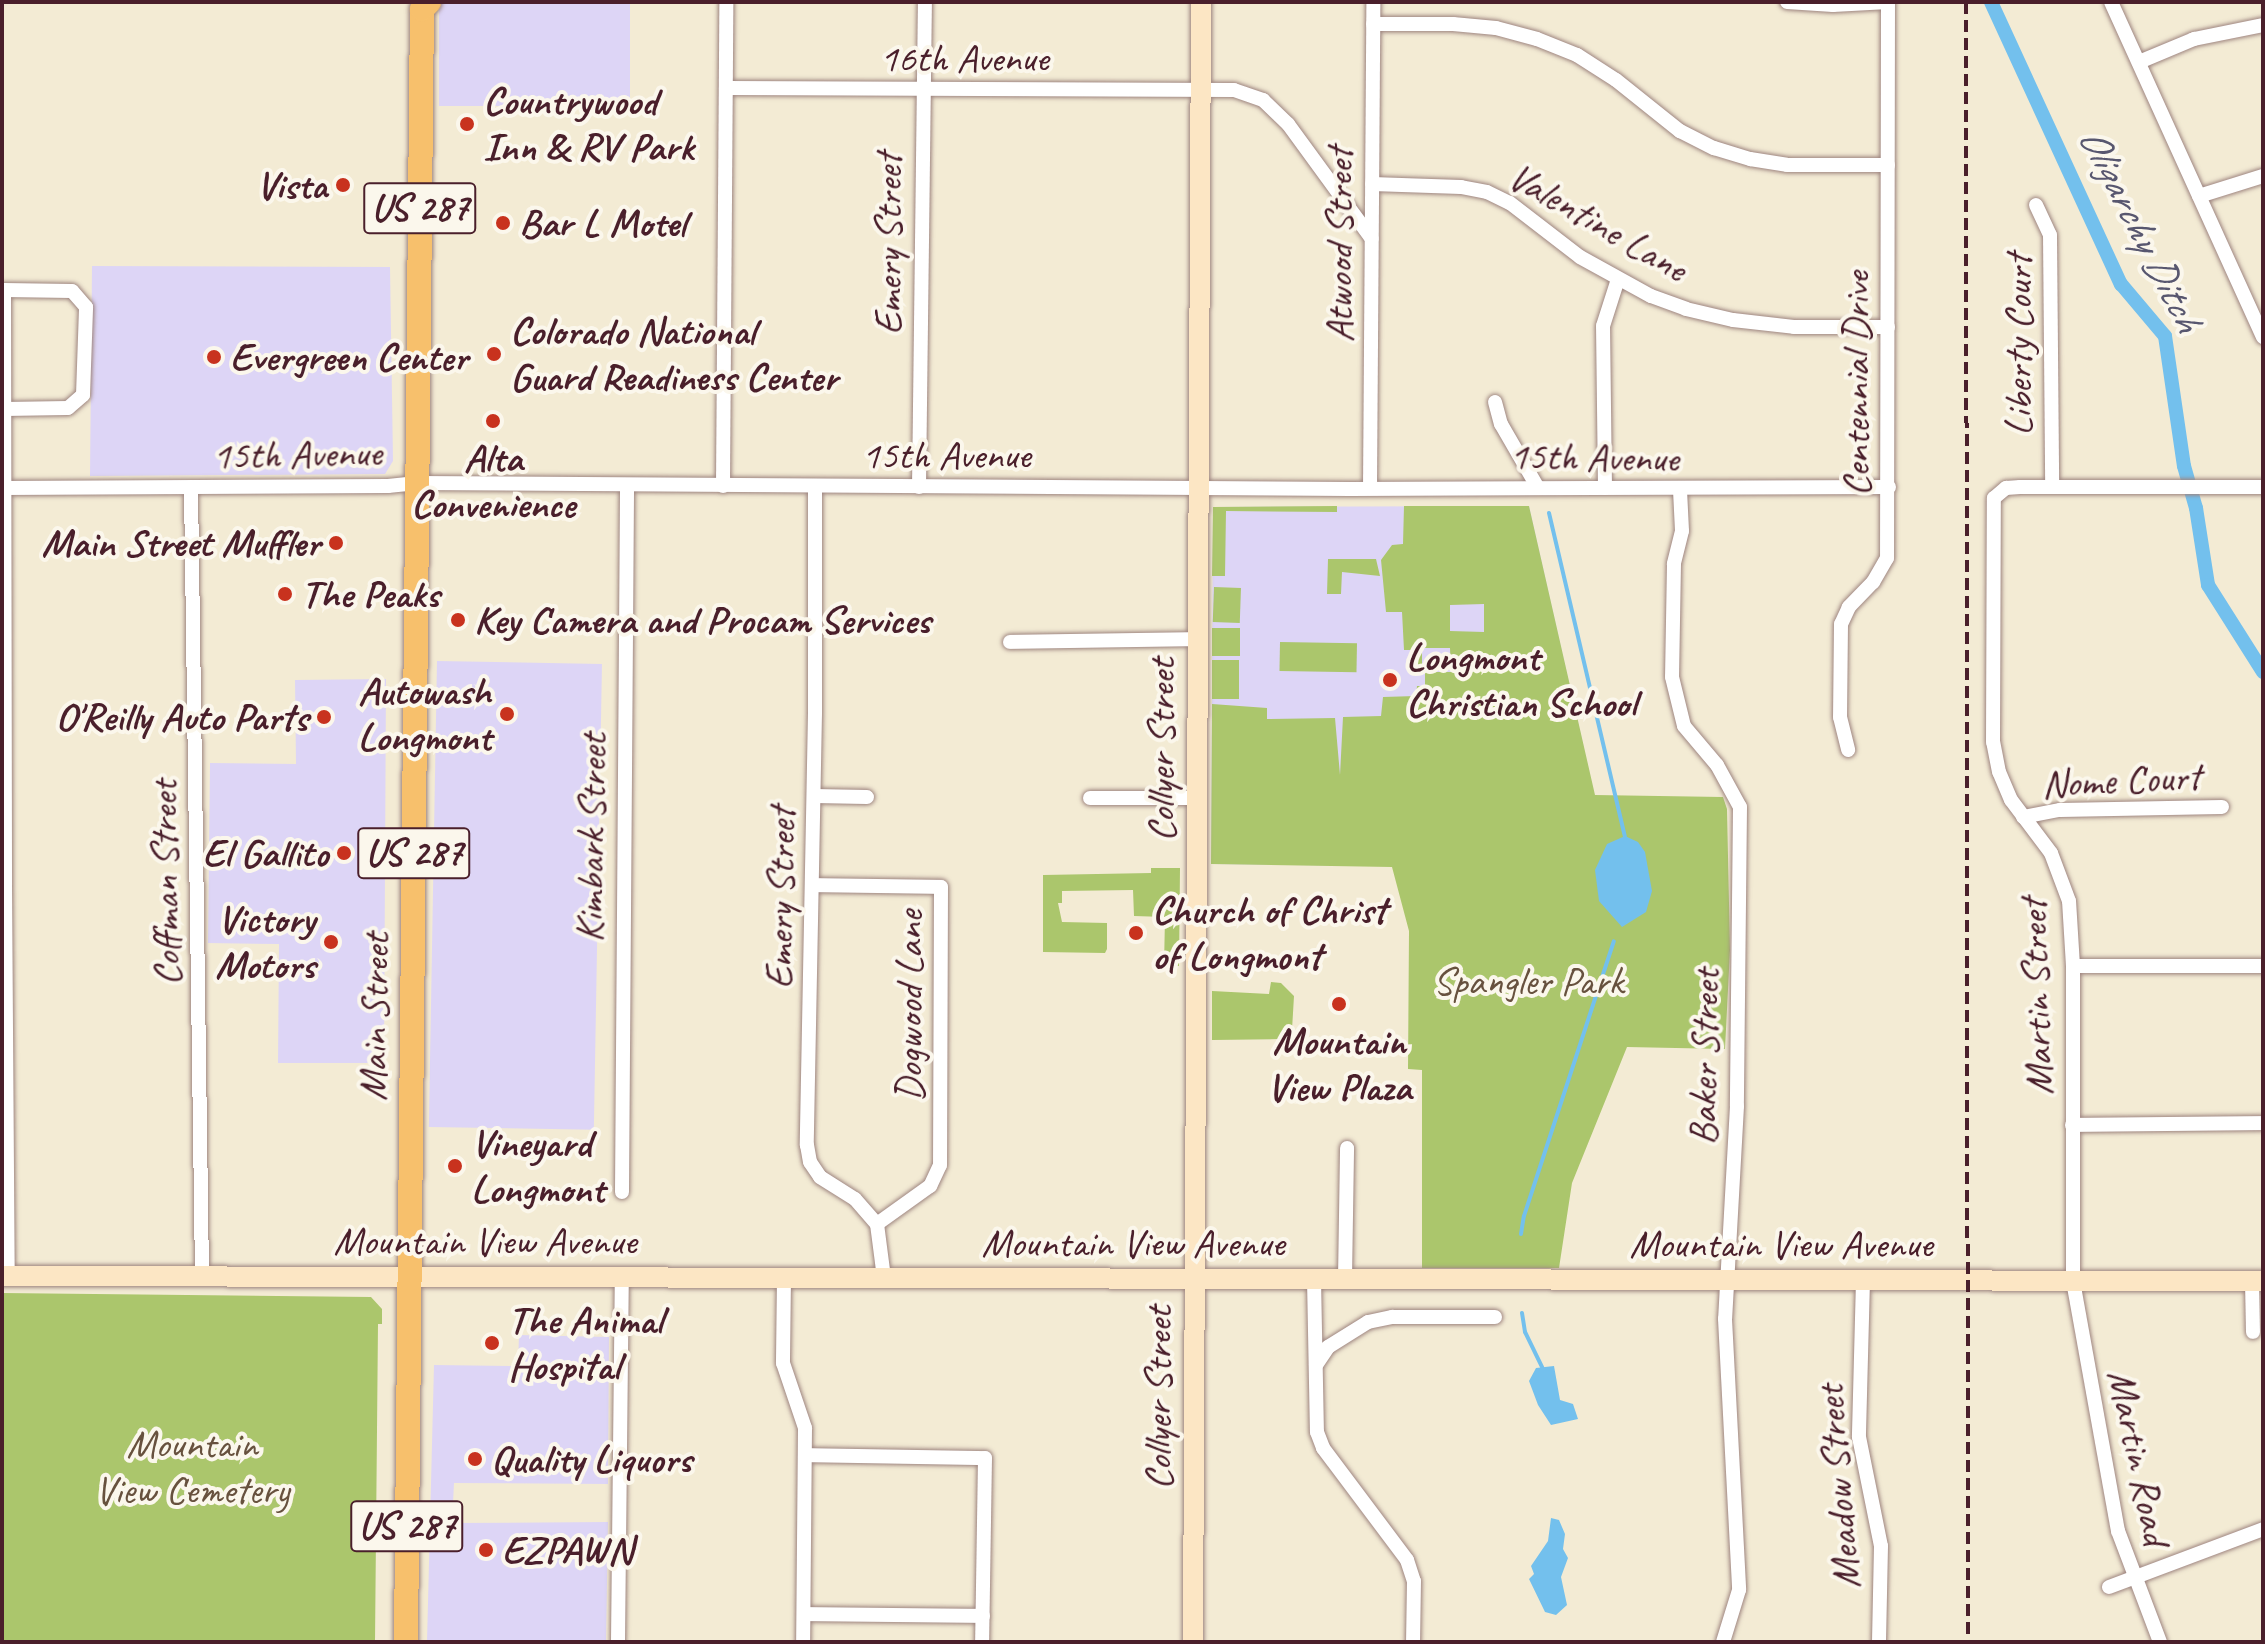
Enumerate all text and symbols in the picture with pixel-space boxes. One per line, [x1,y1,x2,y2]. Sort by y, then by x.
street label: 16th Avenue [880,34,1048,82]
place label: Countrywood Inn & RV Park [483,77,693,171]
marker: Countrywood Inn & RV Park [458,115,476,133]
water label: Oligarchy Ditch [2067,118,2213,340]
street label: Atwood Street [1315,148,1363,342]
street label: Valentine Lane [1500,151,1696,293]
street label: Emery Street [864,153,912,335]
place label: Vista [256,161,327,209]
road number: US 287 [362,174,478,242]
marker: Vista [334,176,352,194]
place label: Bar L Motel [519,199,686,247]
marker: Bar L Motel [494,214,512,232]
street label: Liberty Court [1994,254,2042,436]
street label: Centennial Drive [1832,271,1880,497]
place label: Colorado National Guard Readiness Center [510,307,837,401]
place label: Evergreen Center [230,333,467,381]
marker: Colorado National Guard Readiness Center [485,345,503,363]
marker: Evergreen Center [205,348,223,366]
marker: Alta Convenience [484,412,502,430]
street label: 15th Avenue [212,429,382,479]
street label: 15th Avenue [862,431,1030,479]
street label: 15th Avenue [1509,432,1679,482]
place label: Alta Convenience [411,434,575,528]
place label: Main Street Muffler [41,519,320,567]
marker: Main Street Muffler [327,534,345,552]
place label: The Peaks [301,570,439,618]
marker: The Peaks [276,585,294,603]
place label: Key Camera and Procam Services [474,596,927,644]
marker: Key Camera and Procam Services [449,611,467,629]
place label: Longmont Christian School [1406,633,1634,727]
street label: Collyer Street [1137,658,1185,842]
place label: Autowash Longmont [358,667,491,761]
marker: Longmont Christian School [1381,671,1399,689]
place label: O'Reilly Auto Parts [54,693,308,741]
marker: Autowash Longmont [498,705,516,723]
marker: O'Reilly Auto Parts [315,708,333,726]
street label: Kimbark Street [565,733,617,943]
street label: Nome Court [2041,752,2201,808]
street label: Coffman Street [139,779,191,987]
street label: Emery Street [754,807,806,989]
road number: US 287 [356,819,472,887]
place label: El Gallito [202,829,328,877]
marker: El Gallito [335,844,353,862]
place label: Church of Christ of Longmont [1152,886,1387,980]
place label: Victory Motors [215,895,315,989]
street label: Martin Street [2009,898,2063,1096]
street label: Dogwood Lane [885,910,933,1102]
marker: Church of Christ of Longmont [1127,924,1145,942]
street label: Main Street [349,932,399,1102]
marker: Victory Motors [322,933,340,951]
park label: Spangler Park [1432,957,1624,1005]
street label: Baker Street [1678,968,1730,1146]
marker: Mountain View Plaza [1330,995,1348,1013]
place label: Mountain View Plaza [1267,1017,1411,1111]
place label: Vineyard Longmont [471,1119,604,1213]
marker: Vineyard Longmont [446,1157,464,1175]
street label: Mountain View Avenue [334,1217,636,1265]
street label: Mountain View Avenue [982,1219,1284,1267]
street label: Mountain View Avenue [1630,1220,1932,1268]
place label: The Animal Hospital [508,1296,663,1390]
street label: Collyer Street [1134,1306,1182,1490]
marker: The Animal Hospital [483,1334,501,1352]
street label: Martin Road [2097,1366,2181,1548]
street label: Meadow Street [1805,1383,1871,1591]
park label: Mountain View Cemetery [96,1420,288,1514]
place label: Quality Liquors [491,1435,691,1483]
marker: Quality Liquors [466,1450,484,1468]
road number: US 287 [349,1492,465,1560]
place label: EZPAWN [502,1526,632,1574]
marker: EZPAWN [477,1541,495,1559]

